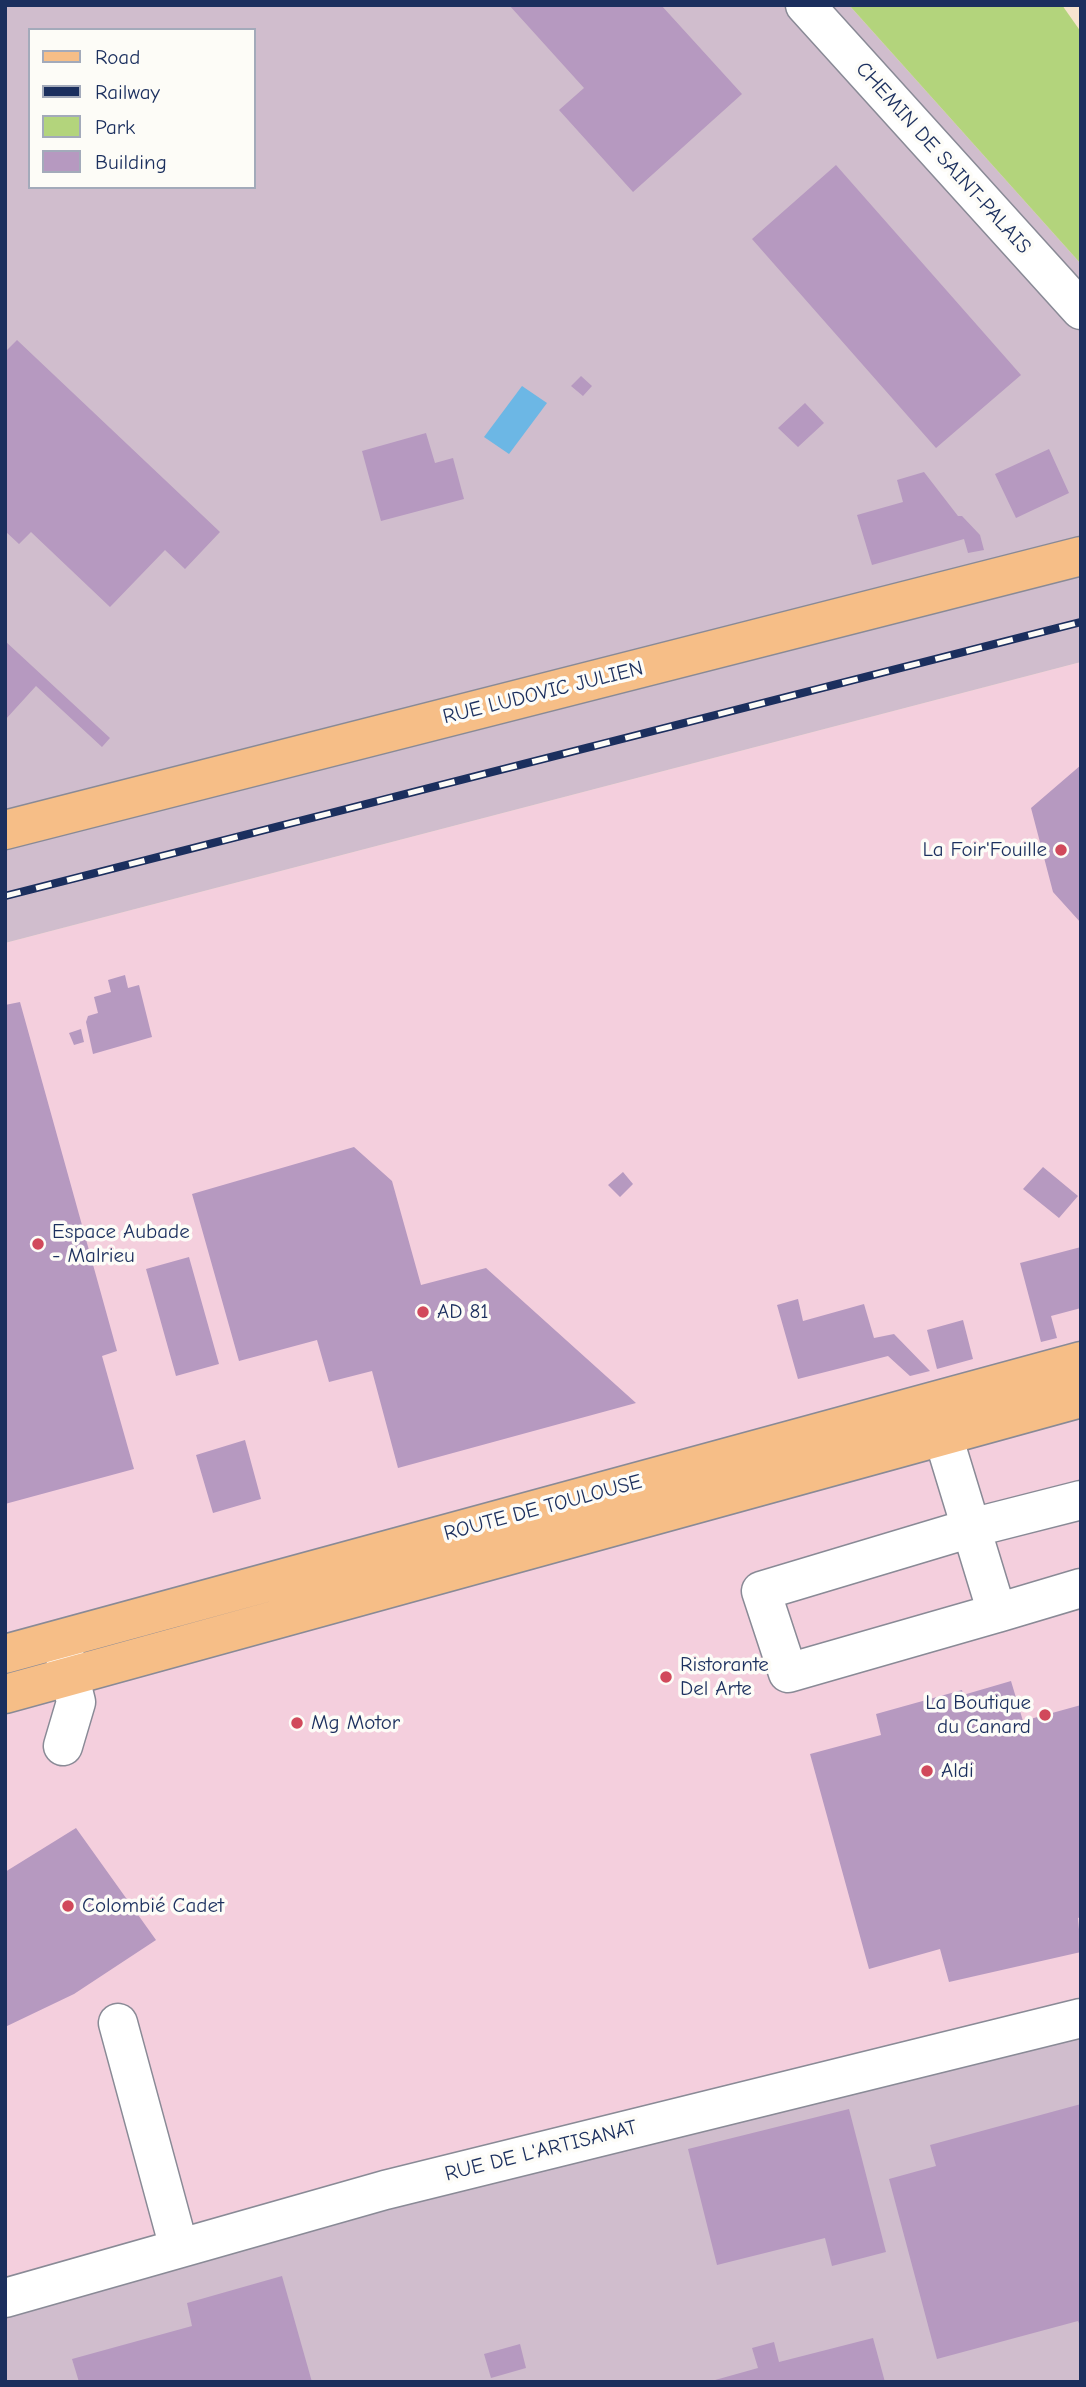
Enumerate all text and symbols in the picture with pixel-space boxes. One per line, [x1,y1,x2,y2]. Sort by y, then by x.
legend [28,28,256,189]
text: Road [95,45,140,69]
street label: CHEMIN DE SAINT-PALAIS [850,57,1036,259]
text: Railway [95,80,160,104]
text: Park [95,115,135,139]
text: Building [95,150,167,174]
street label: RUE LUDOVIC JULIEN [440,656,646,730]
place label: La Foir'Fouille [923,837,1047,863]
marker: La Foir'Fouille [1053,842,1069,858]
place label: Espace Aubade - Malrieu [52,1219,190,1269]
marker: Espace Aubade - Malrieu [30,1236,46,1252]
place label: AD 81 [437,1299,489,1325]
marker: AD 81 [415,1304,431,1320]
street label: ROUTE DE TOULOUSE [441,1469,645,1547]
place label: Ristorante Del Arte [680,1652,769,1702]
marker: Ristorante Del Arte [658,1669,674,1685]
place label: La Boutique du Canard [925,1690,1031,1740]
marker: La Boutique du Canard [1037,1707,1053,1723]
place label: Mg Motor [311,1710,400,1736]
marker: Mg Motor [289,1715,305,1731]
place label: Aldi [941,1758,974,1784]
marker: Aldi [919,1763,935,1779]
place label: Colombié Cadet [82,1893,224,1919]
marker: Colombié Cadet [60,1898,76,1914]
street label: RUE DE L'ARTISANAT [442,2115,640,2187]

